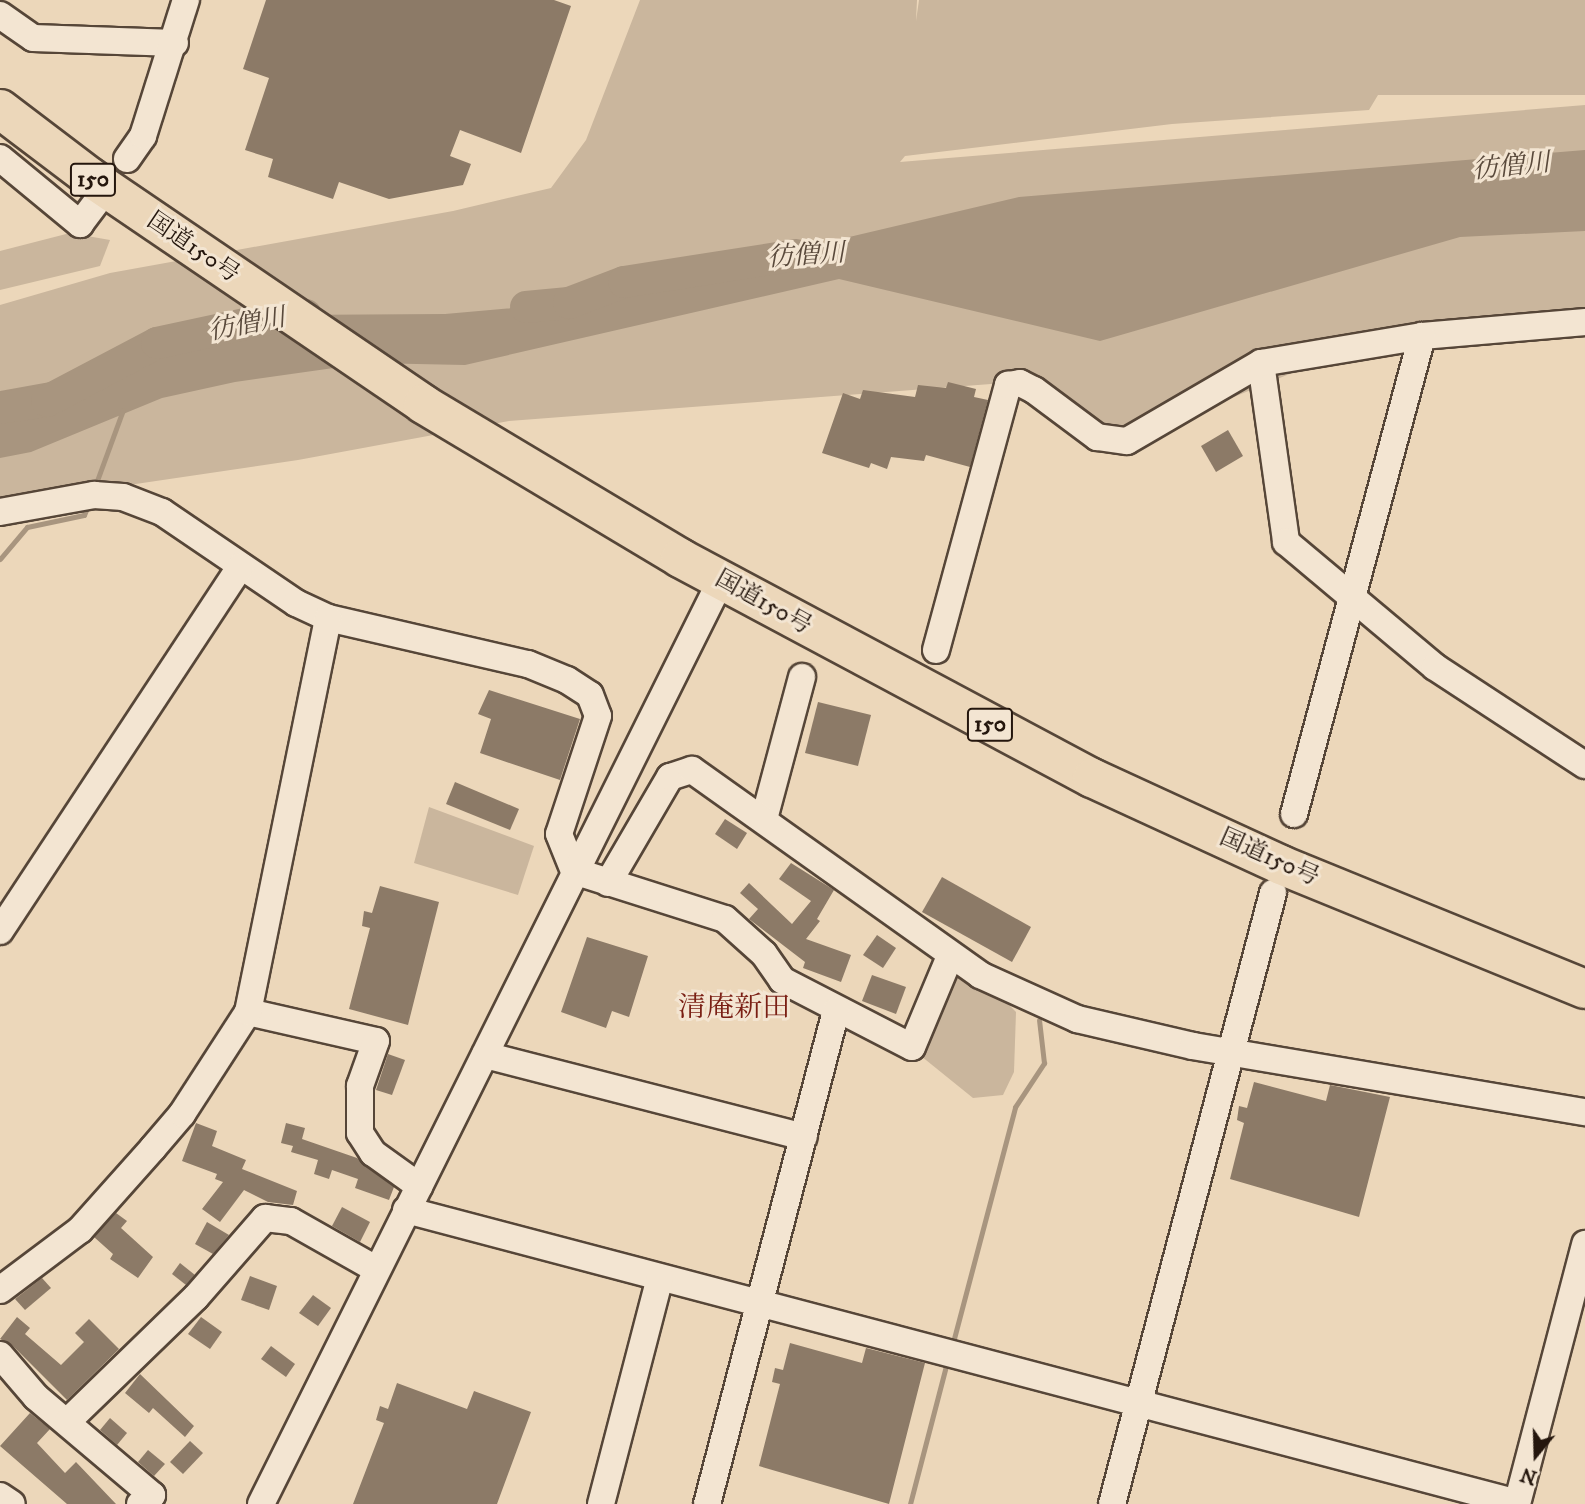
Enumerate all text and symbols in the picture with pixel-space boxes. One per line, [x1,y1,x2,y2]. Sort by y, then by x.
water label: 彷僧川 [1471,147,1551,187]
road number: 150 [68,160,118,200]
street label: 国道150号 [141,207,245,289]
water label: 彷僧川 [766,238,846,274]
water label: 彷僧川 [206,302,288,348]
street label: 国道150号 [710,565,816,641]
road number: 150 [965,706,1014,744]
street label: 国道150号 [1215,823,1323,893]
district label: 清庵新田 [678,991,790,1025]
north arrow [1501,1420,1571,1490]
text: N [1518,1462,1540,1489]

